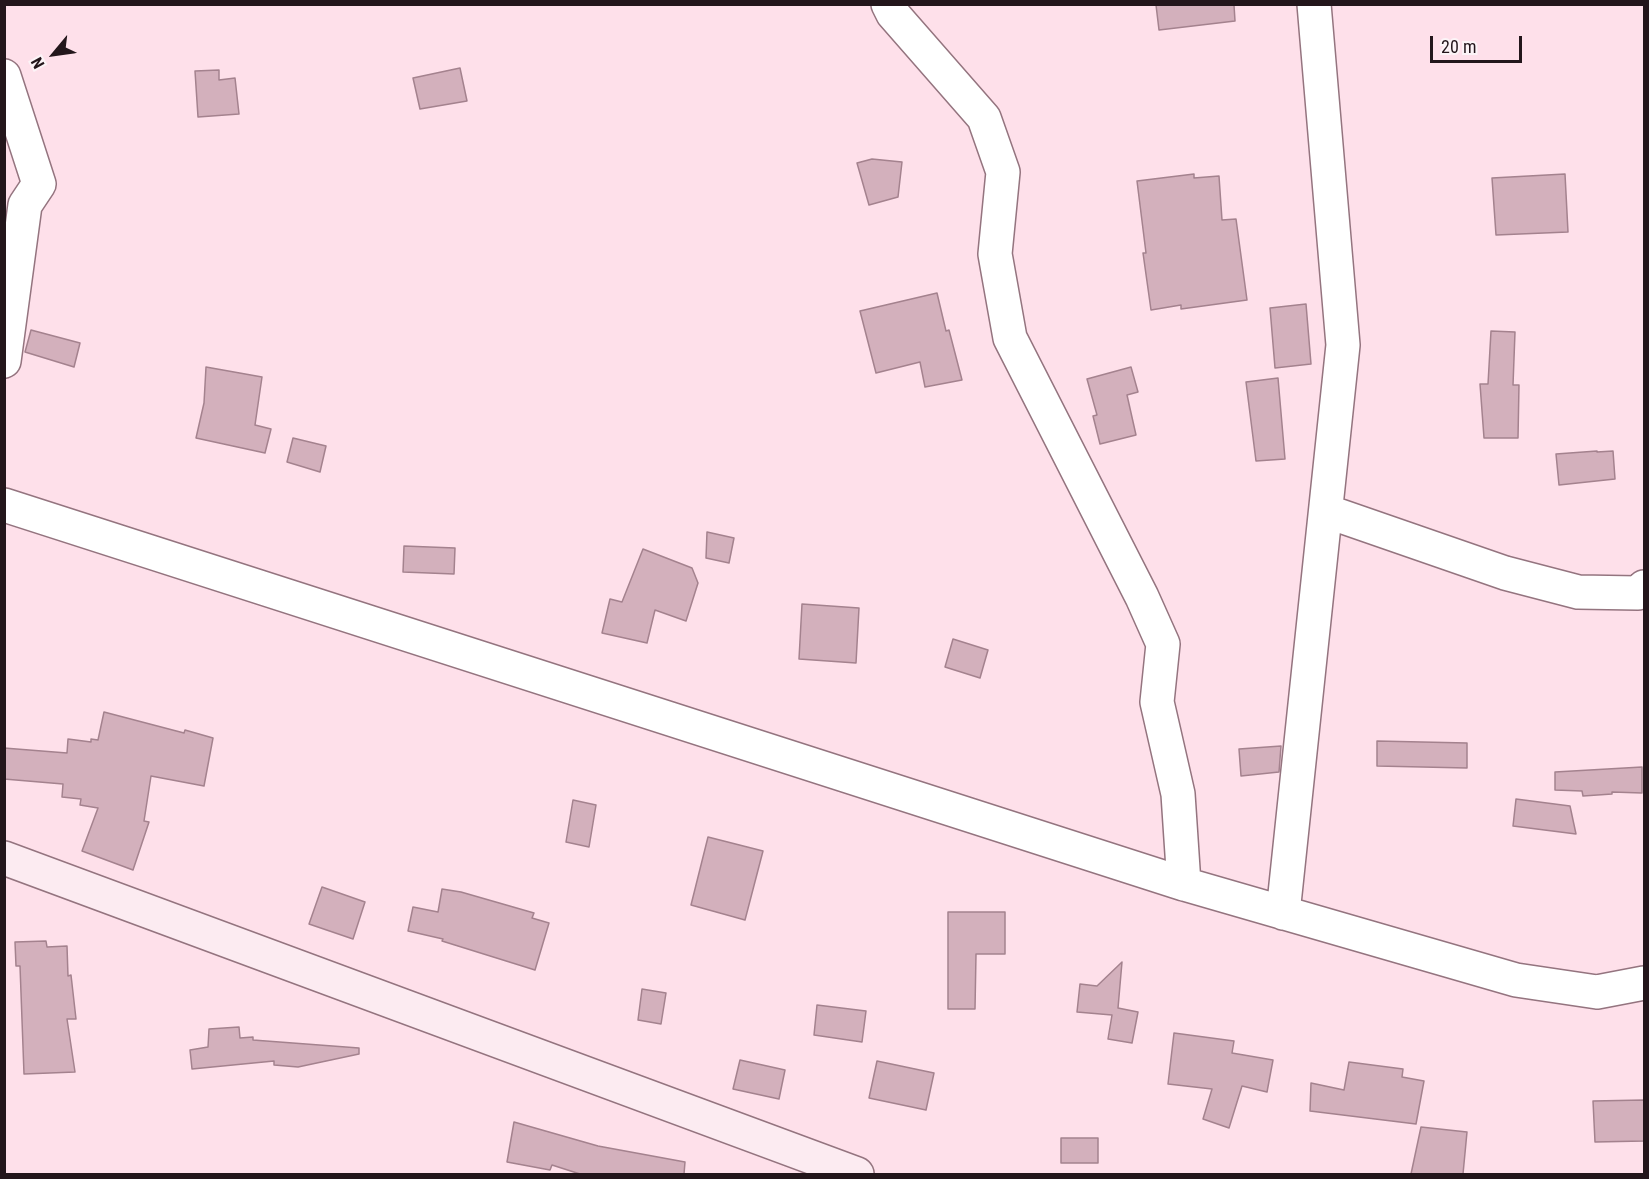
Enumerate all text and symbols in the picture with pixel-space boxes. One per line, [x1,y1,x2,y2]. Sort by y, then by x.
north arrow [24,24,84,84]
scale bar [1433,24,1524,62]
text: 20 m [1441,36,1476,57]
text: N [27,54,49,72]

